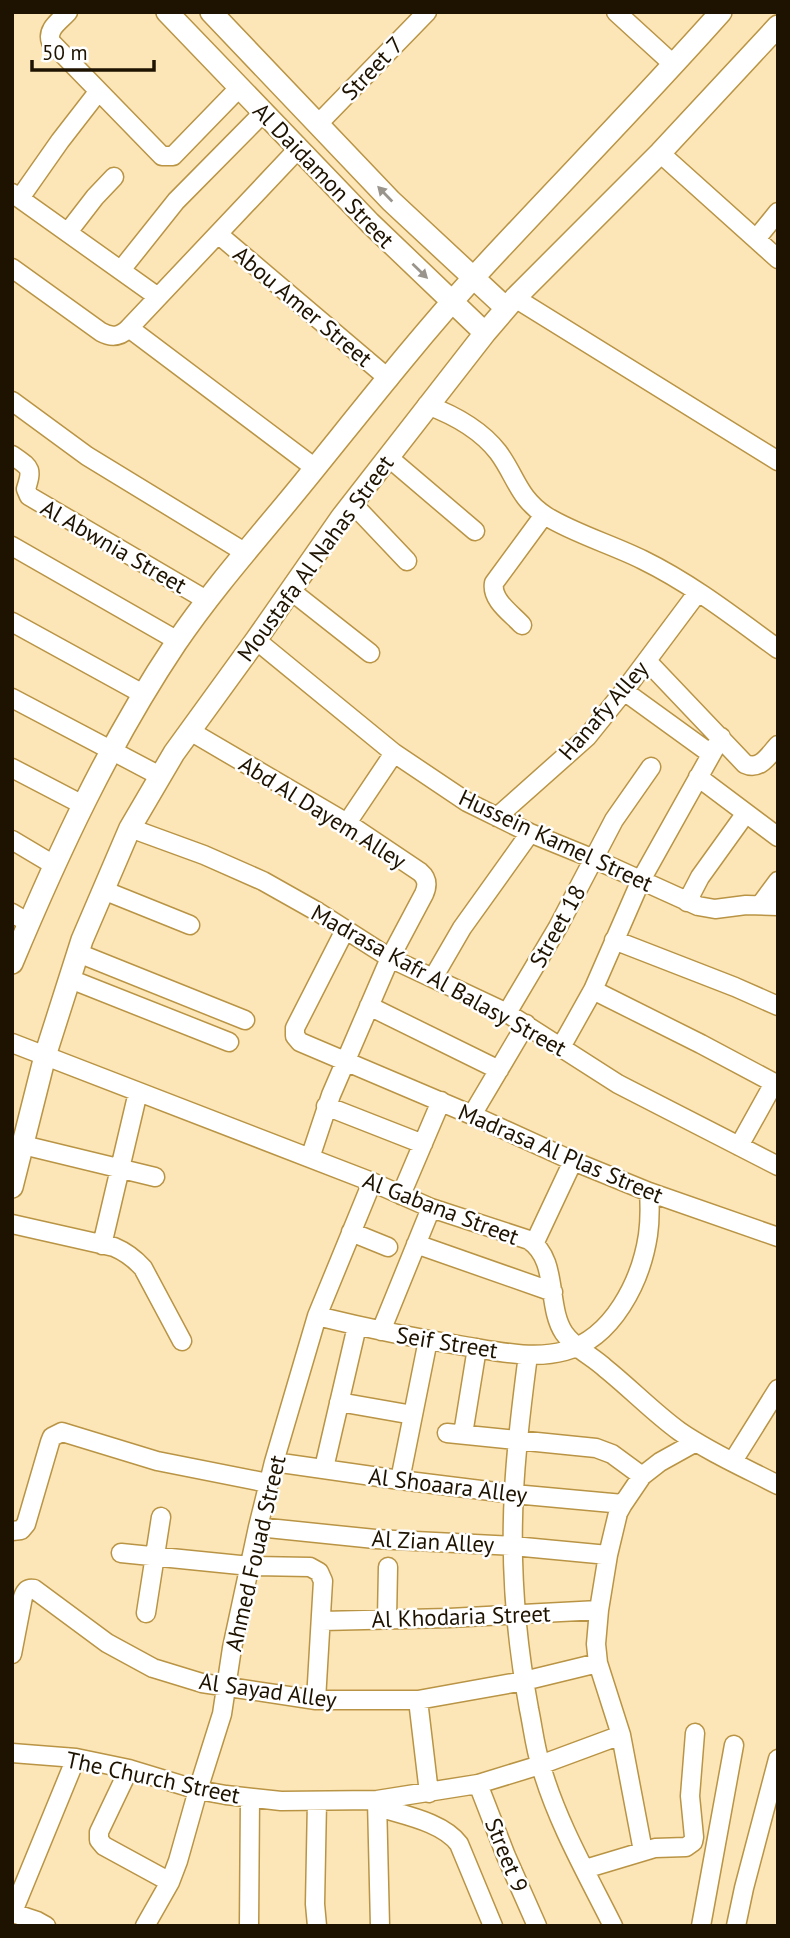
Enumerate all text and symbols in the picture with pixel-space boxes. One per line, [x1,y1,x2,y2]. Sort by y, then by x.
scale bar [32,28,154,72]
street label: Street 7 [335,30,409,106]
text: 50 m [42,39,88,66]
street label: Al Daidamon Street [247,96,401,254]
one-way arrow [377,187,394,203]
street label: Abou Amer Street [228,239,379,373]
one-way arrow [411,263,428,279]
street label: Moustafa Al Nahas Street [230,449,400,667]
street label: Al Abwnia Street [36,493,192,599]
street label: Hanafy Alley [552,654,654,766]
street label: Abd Al Dayem Alley [234,749,412,875]
street label: Hussein Kamel Street [454,782,658,898]
street label: Street 18 [523,880,591,972]
street label: Madrasa Kafr Al Balasy Street [306,898,572,1062]
street label: Madrasa Al Plas Street [454,1097,668,1209]
street label: Al Gabana Street [359,1165,523,1251]
street label: Seif Street [394,1320,500,1364]
street label: Ahmed Fouad Street [218,1452,292,1654]
street label: Al Shoaara Alley [367,1461,529,1509]
street label: Al Zian Alley [371,1523,495,1559]
street label: Al Khodaria Street [371,1598,551,1634]
street label: Al Sayad Alley [197,1666,339,1714]
street label: The Church Street [63,1744,243,1810]
street label: Street 9 [479,1814,535,1896]

